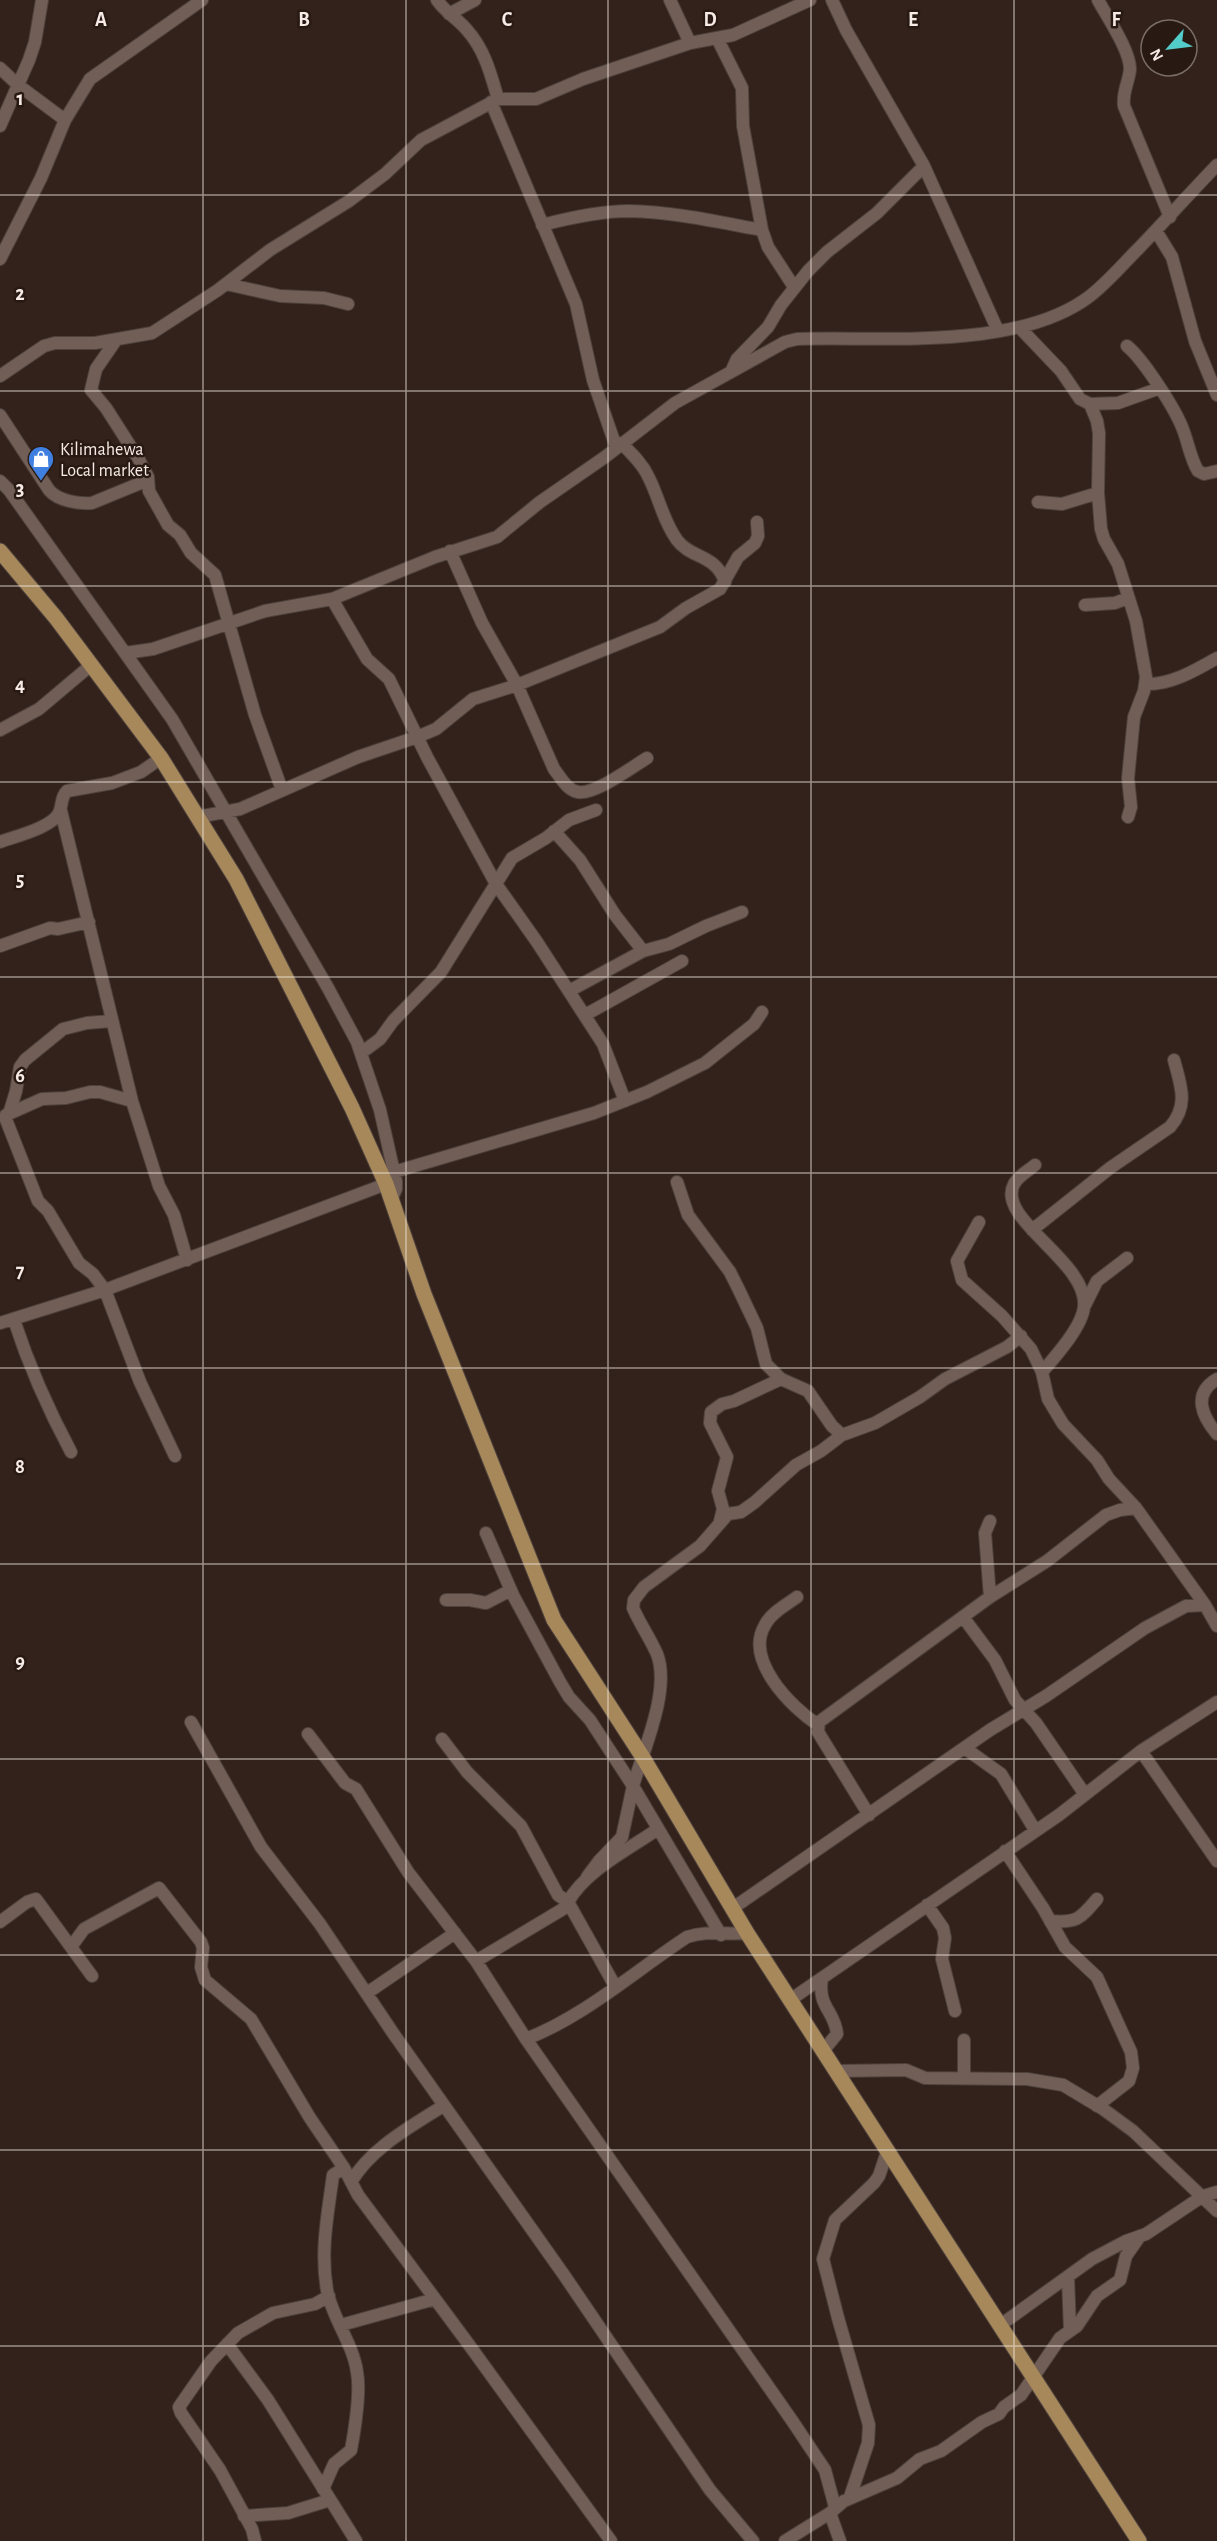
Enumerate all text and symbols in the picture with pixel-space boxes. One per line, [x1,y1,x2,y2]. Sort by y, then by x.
text: A [95,10,107,30]
text: B [298,10,310,30]
text: C [502,10,513,30]
text: D [703,10,717,30]
text: E [908,10,918,30]
text: F [1111,10,1121,30]
north arrow [1139,18,1199,78]
text: N [1147,46,1166,63]
text: 1 [16,89,24,109]
text: 2 [15,284,25,304]
place label: Kilimahewa Local market [60,441,149,480]
shop icon: Kilimahewa Local market [26,444,56,482]
text: 3 [16,479,24,499]
text: 4 [15,675,25,695]
text: 5 [16,870,24,890]
text: 6 [15,1066,25,1086]
text: 7 [16,1261,25,1281]
text: 8 [15,1457,25,1477]
text: 9 [15,1652,25,1672]

